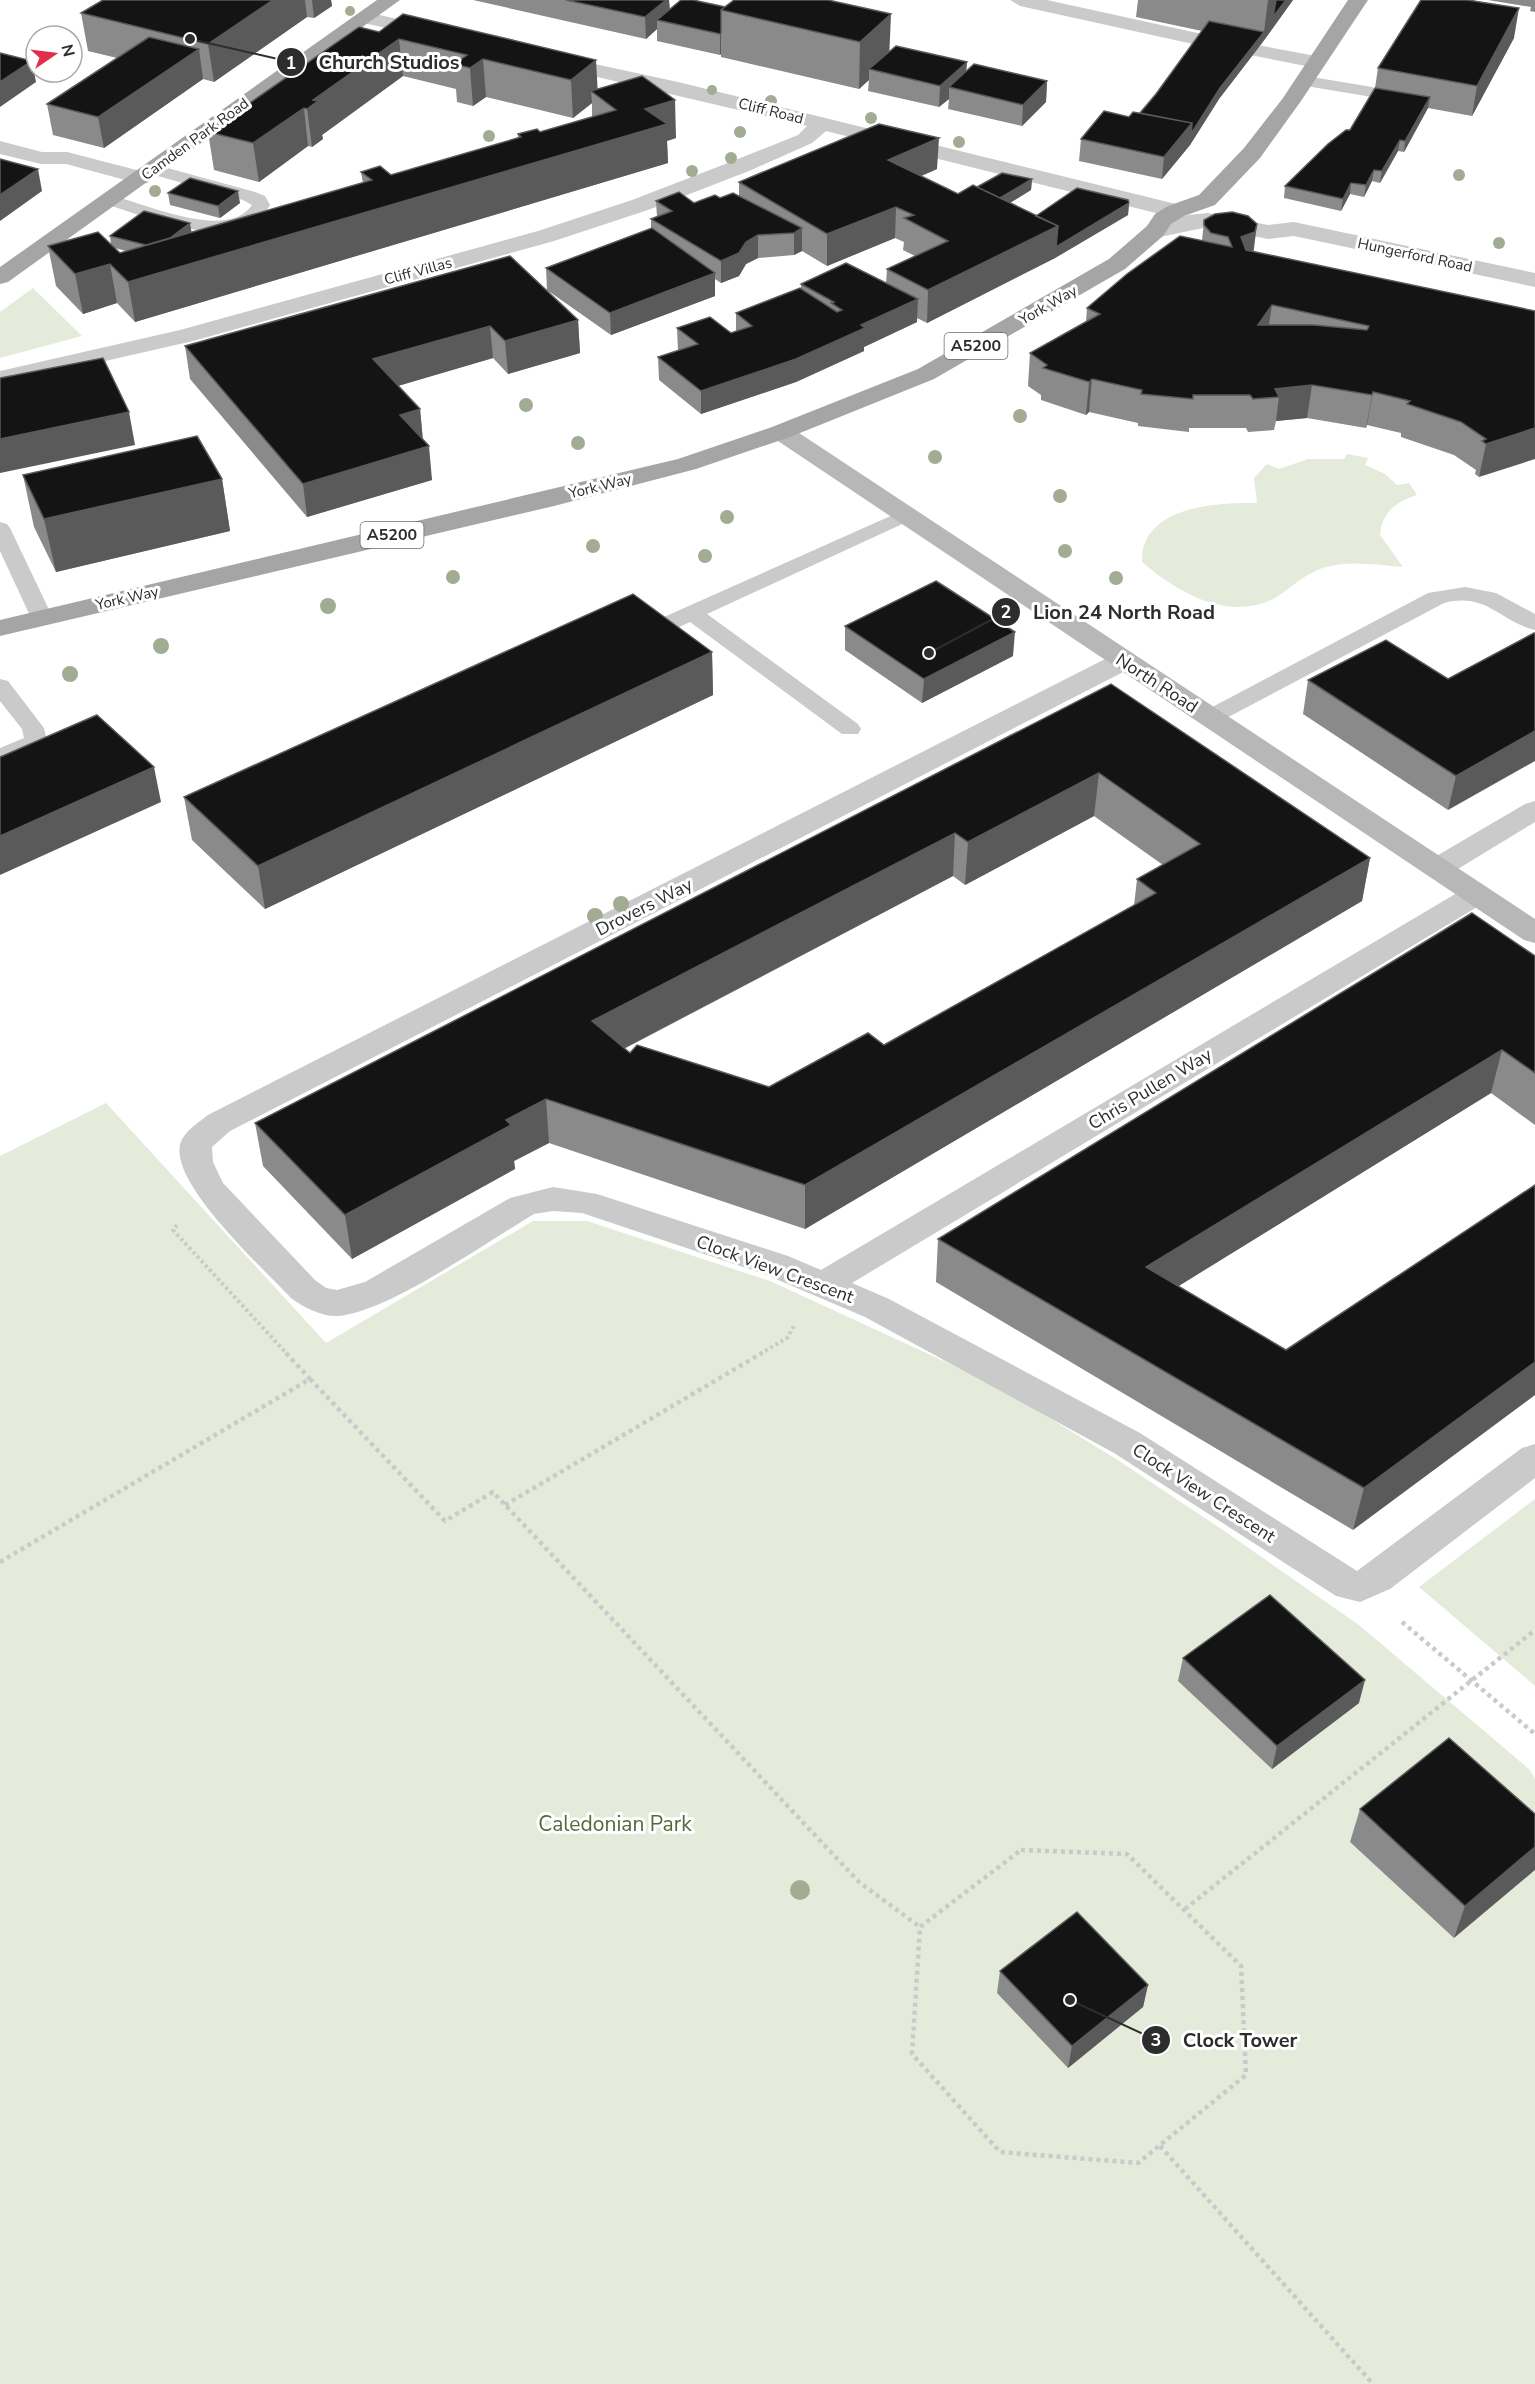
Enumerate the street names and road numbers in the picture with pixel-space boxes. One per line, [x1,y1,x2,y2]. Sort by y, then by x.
street label: Camden Park Road [137,93,253,185]
street label: Cliff Road [736,93,806,129]
street label: Hungerford Road [1356,233,1474,277]
street label: Cliff Villas [382,252,454,290]
street label: York Way [1014,280,1081,330]
road number: A5200 [944,333,1008,359]
street label: York Way [566,468,634,504]
road number: A5200 [360,522,424,548]
street label: York Way [93,581,161,615]
street label: North Road [1111,648,1203,718]
street label: Drovers Way [592,872,697,942]
street label: Chris Pullen Way [1084,1042,1217,1135]
street label: Clock View Crescent [693,1229,858,1309]
street label: Clock View Crescent [1128,1438,1281,1549]

